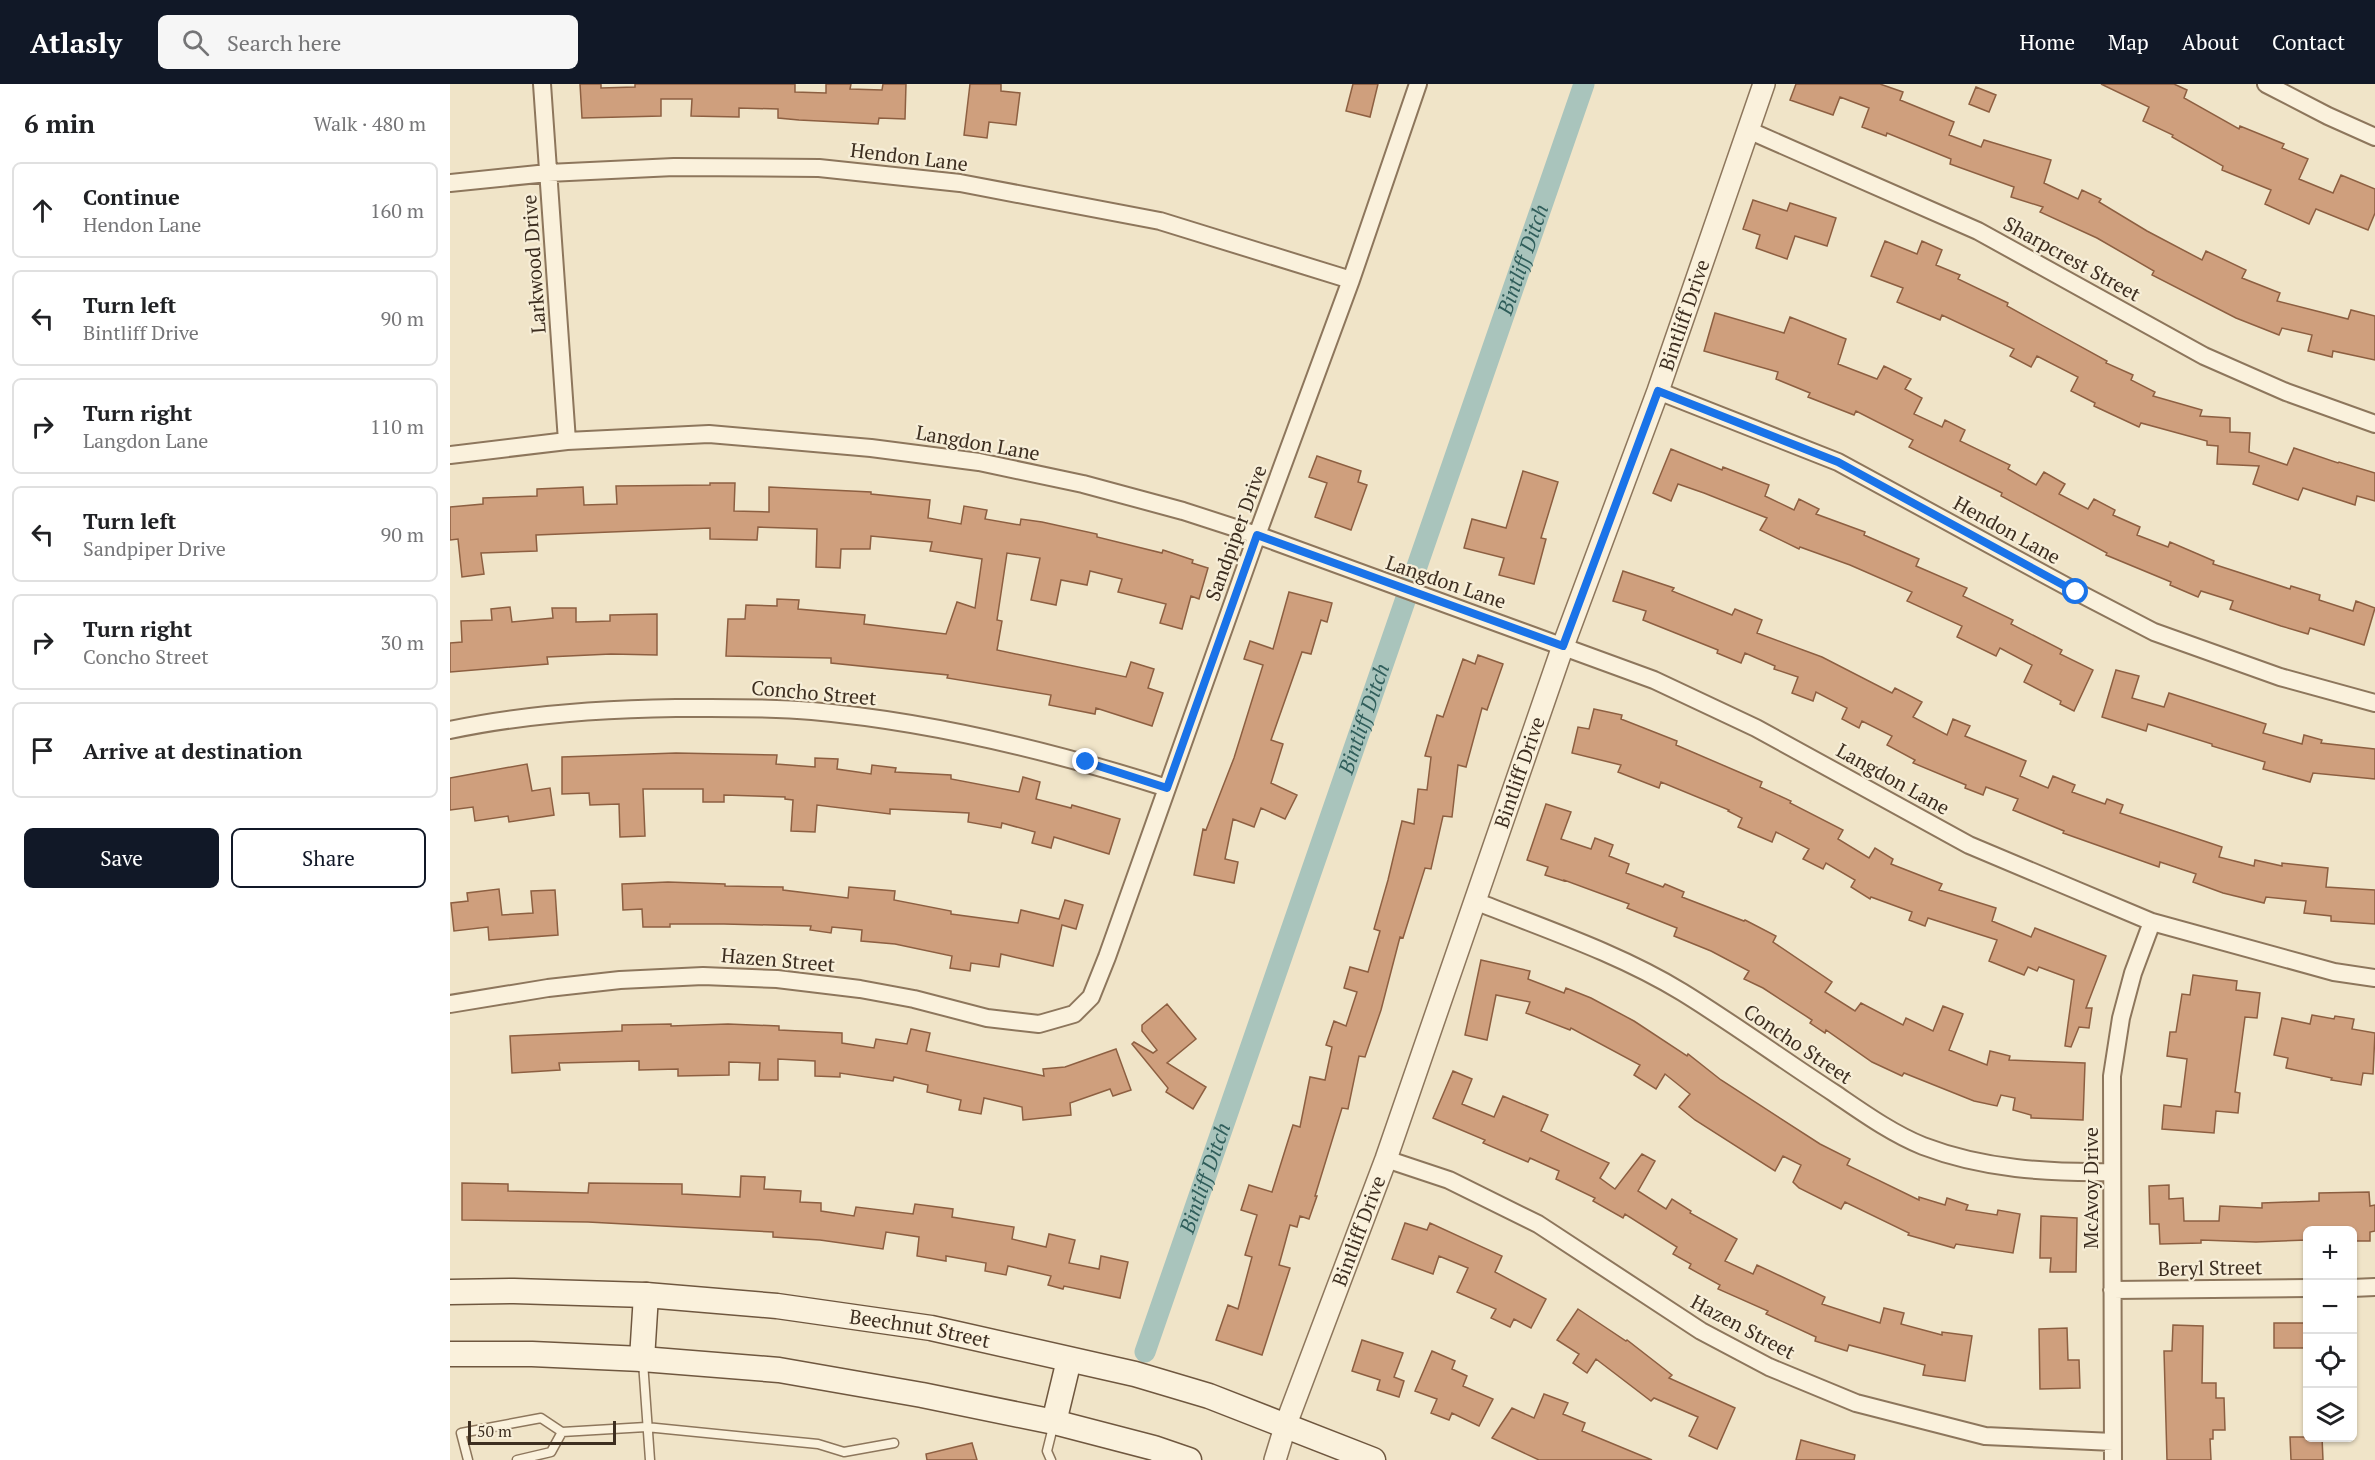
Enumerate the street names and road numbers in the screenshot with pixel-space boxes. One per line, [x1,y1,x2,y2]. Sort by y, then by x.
street label: Hendon Lane [849,136,969,177]
street label: Larkwood Drive [515,194,552,334]
street label: Sharpcrest Street [1999,210,2146,308]
street label: Bintliff Drive [1652,256,1715,374]
street label: Langdon Lane [914,418,1042,467]
street label: Sandpiper Drive [1198,461,1273,605]
street label: Hendon Lane [1949,489,2066,570]
street label: Langdon Lane [1382,548,1510,615]
street label: Concho Street [750,674,878,711]
street label: Bintliff Drive [1487,713,1551,831]
street label: Langdon Lane [1832,736,1955,821]
street label: Hazen Street [720,941,837,978]
street label: Concho Street [1739,997,1858,1090]
street label: McAvoy Drive [2077,1127,2104,1249]
street label: Bintliff Drive [1325,1172,1391,1290]
street label: Beryl Street [2157,1253,2263,1282]
street label: Hazen Street [1686,1288,1801,1366]
street label: Beechnut Street [848,1302,993,1354]

